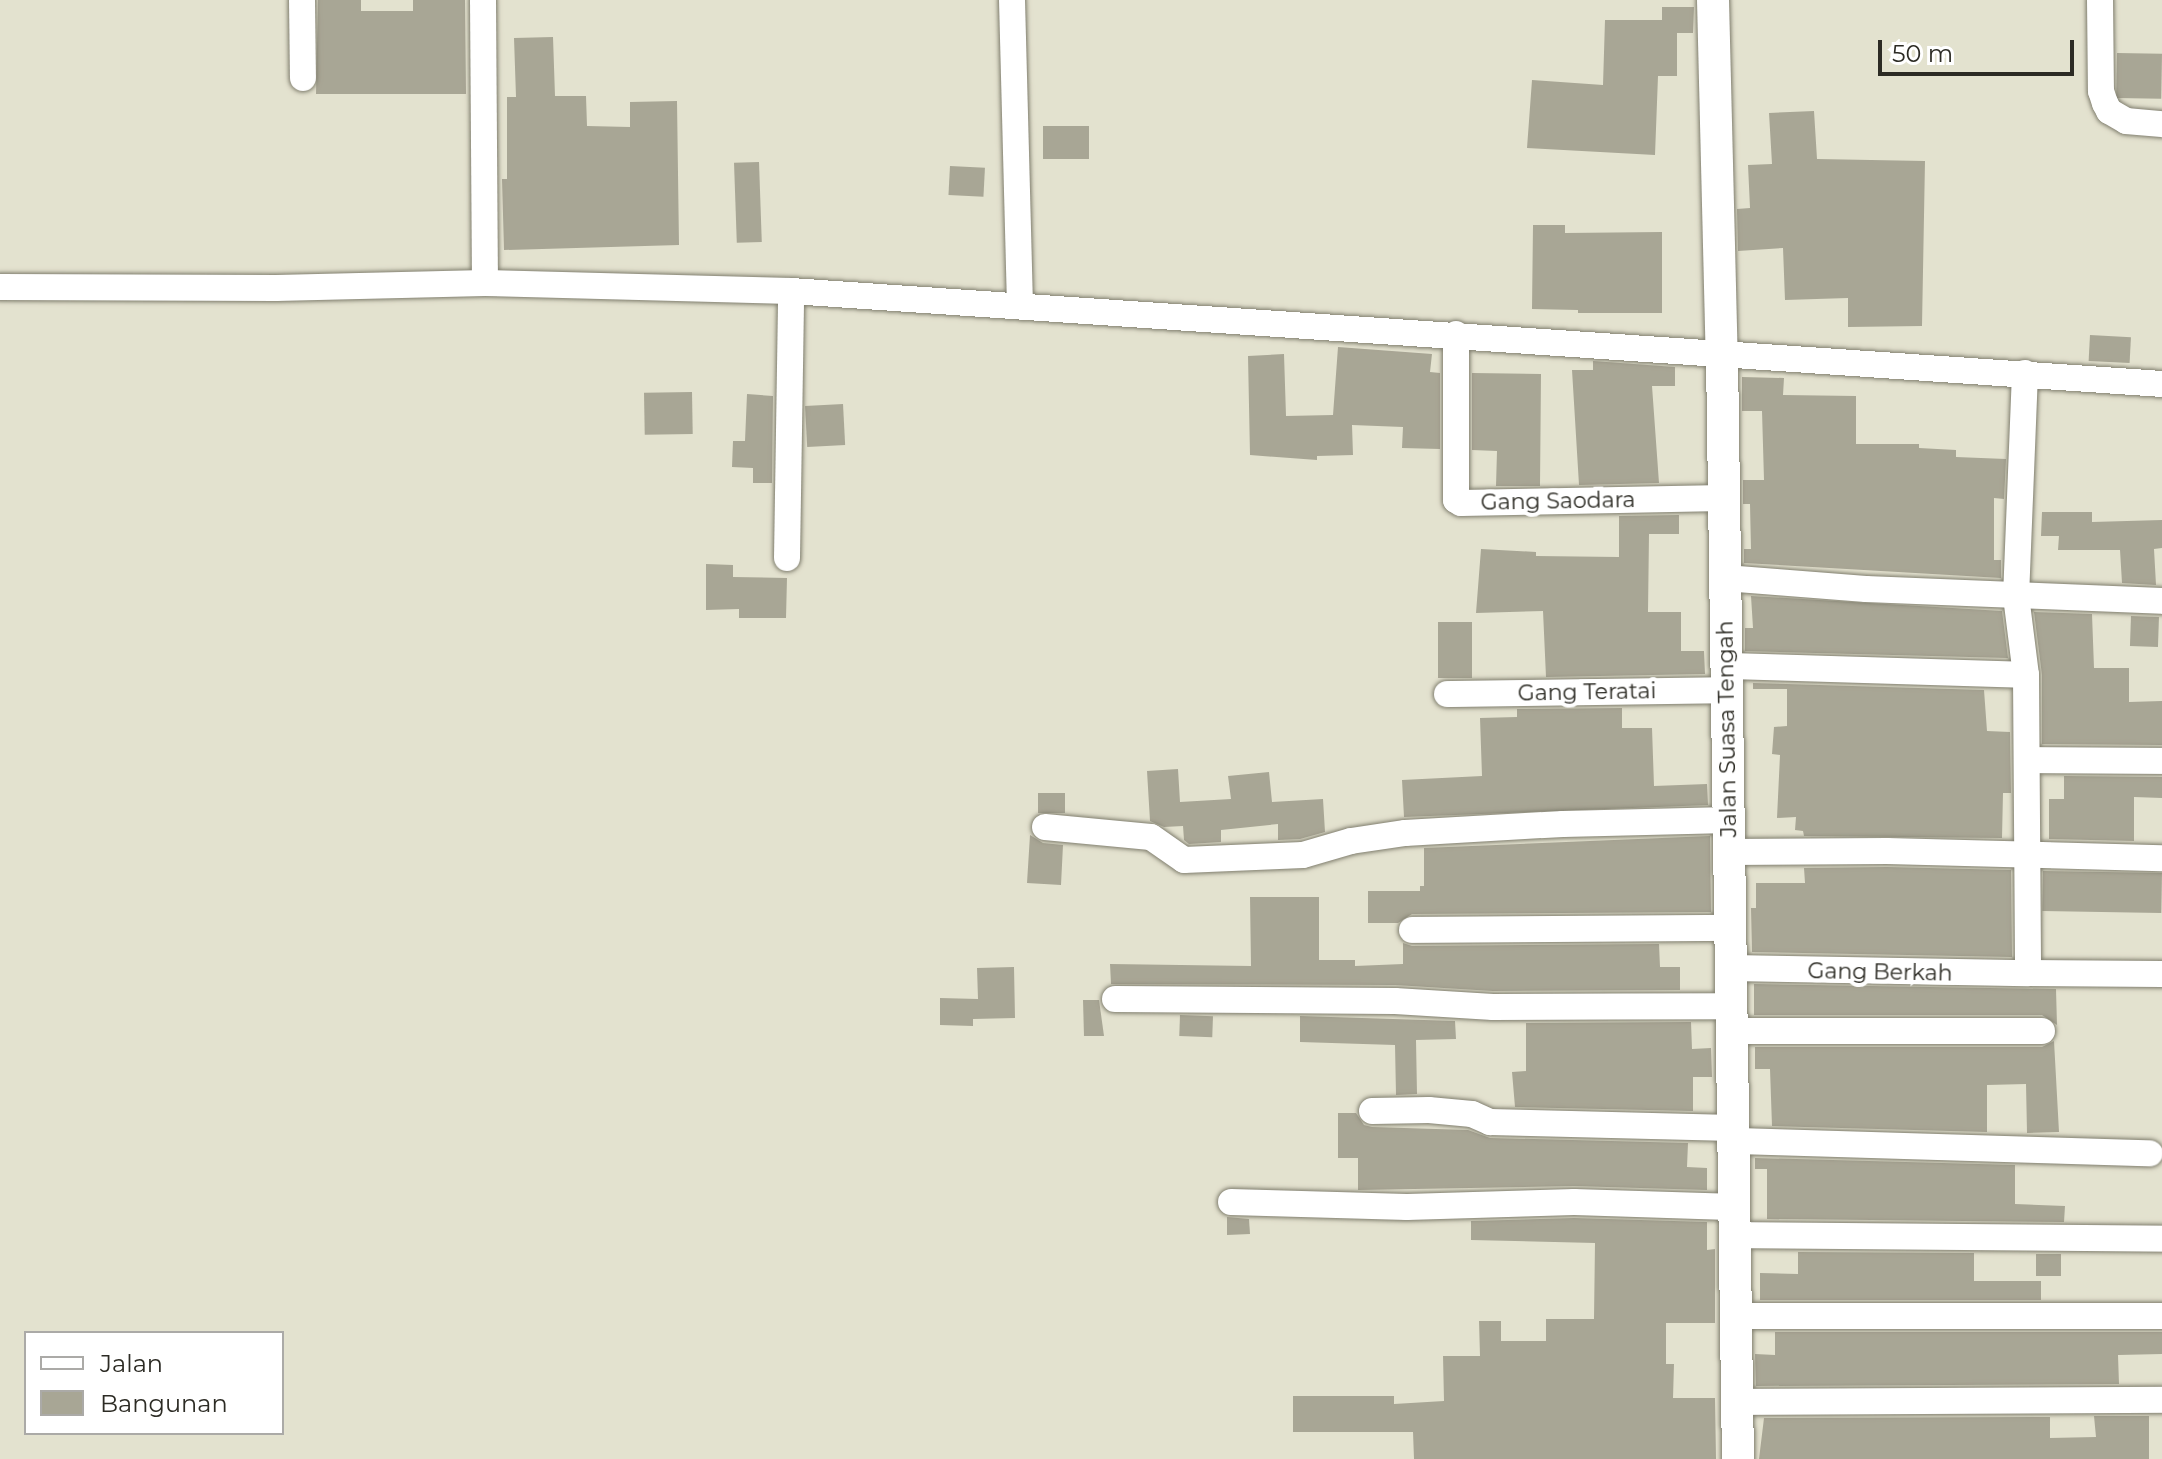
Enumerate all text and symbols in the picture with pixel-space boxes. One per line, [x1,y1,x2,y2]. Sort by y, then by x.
scale bar [1882,24,2078,74]
text: 50 m [1892,39,1953,68]
street label: Gang Saodara [1480,486,1636,516]
street label: Jalan Suasa Tengah [1712,620,1742,838]
street label: Gang Teratai [1517,678,1657,706]
street label: Gang Berkah [1807,958,1953,986]
legend [24,1331,284,1435]
text: Jalan [100,1349,163,1378]
text: Bangunan [100,1389,228,1418]

